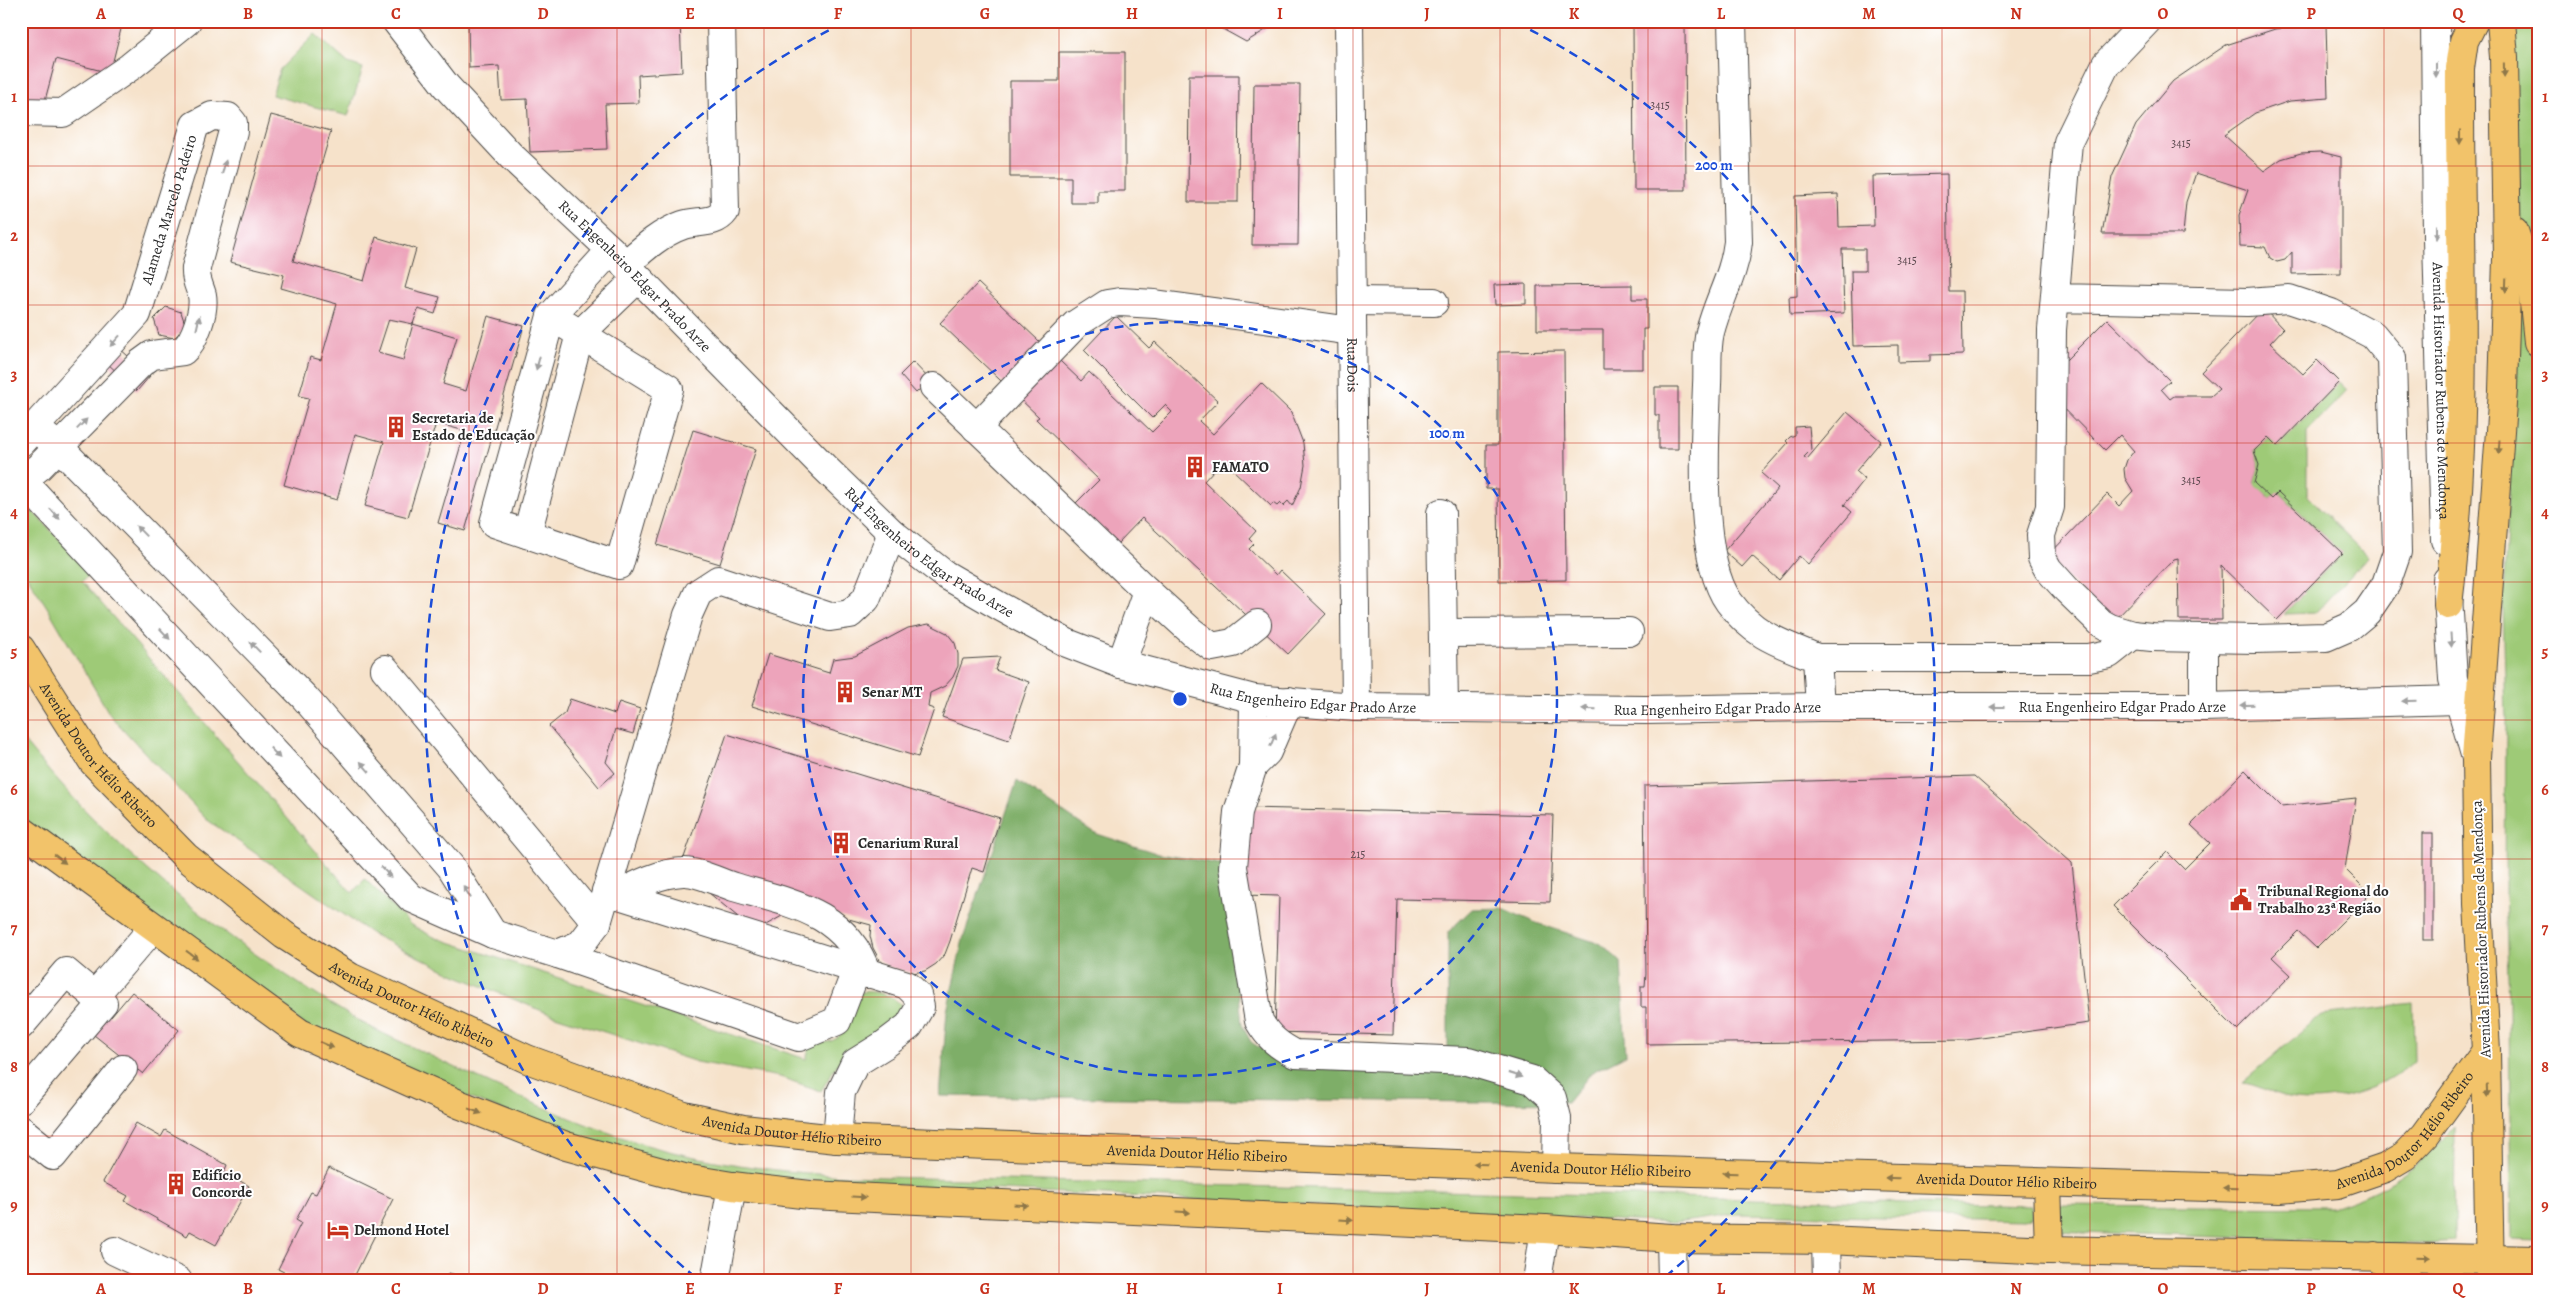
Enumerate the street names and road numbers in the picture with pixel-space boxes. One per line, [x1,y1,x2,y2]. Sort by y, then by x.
street label: Alameda Marcelo Padeiro [136,132,201,288]
street label: Rua Engenheiro Edgar Prado Arze [554,196,716,356]
street label: Avenida Historiador Rubens de Mendonça [2428,261,2454,520]
street label: Rua Dois [1342,337,1363,393]
street label: Rua Engenheiro Edgar Prado Arze [840,482,1018,622]
street label: Avenida Doutor Hélio Ribeiro [34,678,162,832]
street label: Rua Engenheiro Edgar Prado Arze [1208,678,1417,718]
street label: Rua Engenheiro Edgar Prado Arze [2018,696,2227,717]
street label: Rua Engenheiro Edgar Prado Arze [1613,697,1822,720]
street label: Avenida Historiador Rubens de Mendonça [2467,800,2496,1059]
street label: Avenida Doutor Hélio Ribeiro [325,956,497,1052]
street label: Avenida Doutor Hélio Ribeiro [2332,1067,2478,1194]
street label: Avenida Doutor Hélio Ribeiro [700,1110,882,1151]
street label: Avenida Doutor Hélio Ribeiro [1106,1140,1288,1167]
street label: Avenida Doutor Hélio Ribeiro [1509,1156,1691,1182]
street label: Avenida Doutor Hélio Ribeiro [1915,1168,2097,1194]

